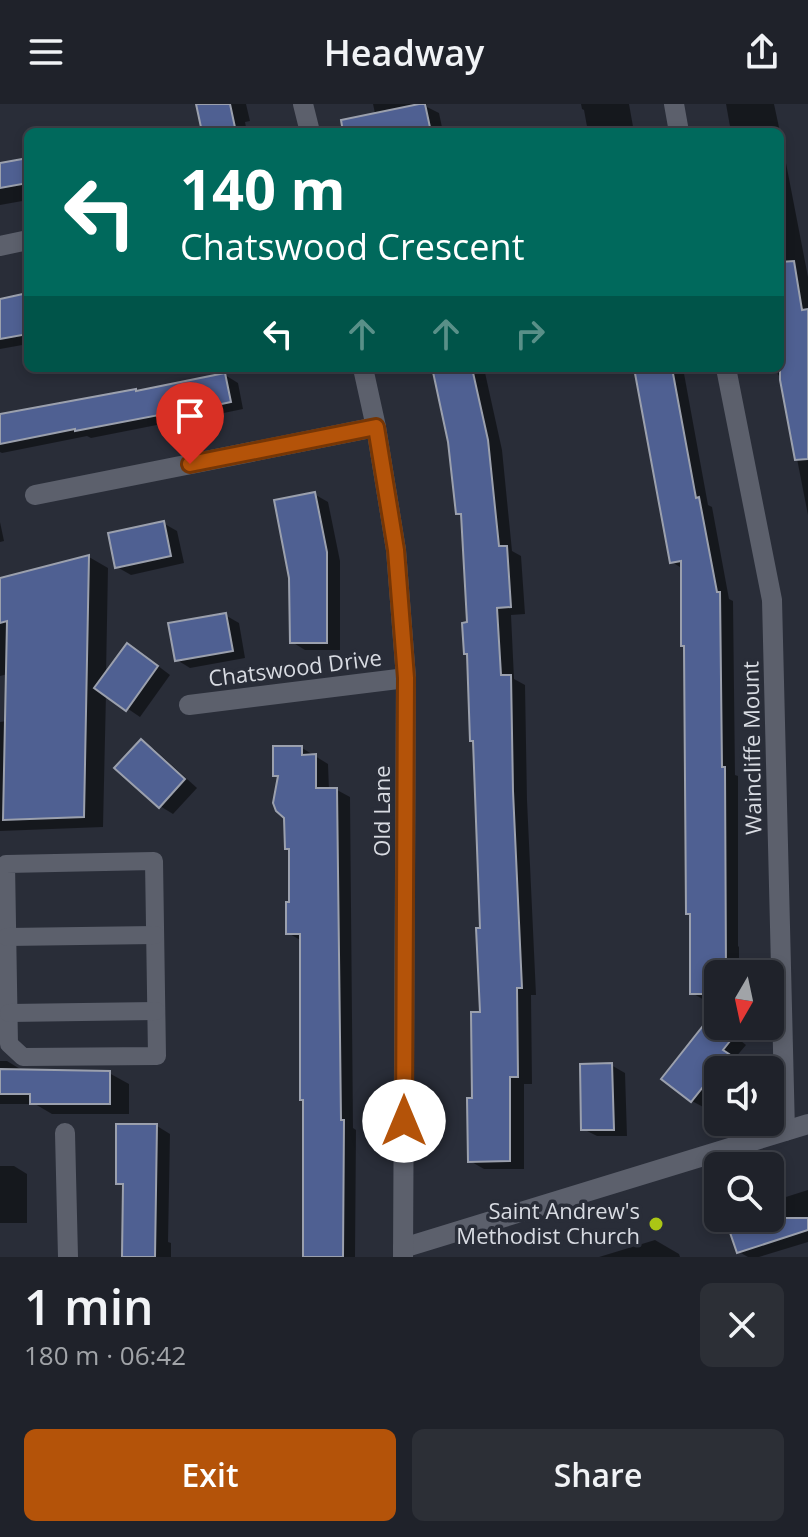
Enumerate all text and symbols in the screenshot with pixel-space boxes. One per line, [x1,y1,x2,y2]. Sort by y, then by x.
text: Headway [324,28,484,77]
icon: menu [24,30,68,74]
icon: share [740,30,784,74]
text: 140 m [180,150,346,226]
icon: left [48,160,152,264]
text: Chatswood Crescent [180,222,524,271]
icon: left [256,312,300,356]
icon: ahead [340,312,384,356]
icon: ahead [424,312,468,356]
icon: right [508,312,552,356]
pin [156,382,224,464]
icon: arrive [168,394,212,438]
street label: Chatswood Drive [206,641,383,693]
street label: Waincliffe Mount [734,661,768,835]
street label: Old Lane [366,765,396,857]
north arrow [704,960,784,1040]
map controls [704,960,784,1232]
button: sound [704,1056,784,1136]
position arrow [362,1079,446,1163]
button: search [704,1152,784,1232]
place label: Saint Andrew's Methodist Church [456,1195,640,1250]
marker: Saint Andrew's Methodist Church [647,1215,665,1233]
text: 1 min [24,1274,154,1339]
button: close [700,1283,784,1367]
text: 180 m · 06:42 [24,1337,186,1373]
button: Exit [24,1429,396,1521]
button: Share [412,1429,784,1521]

